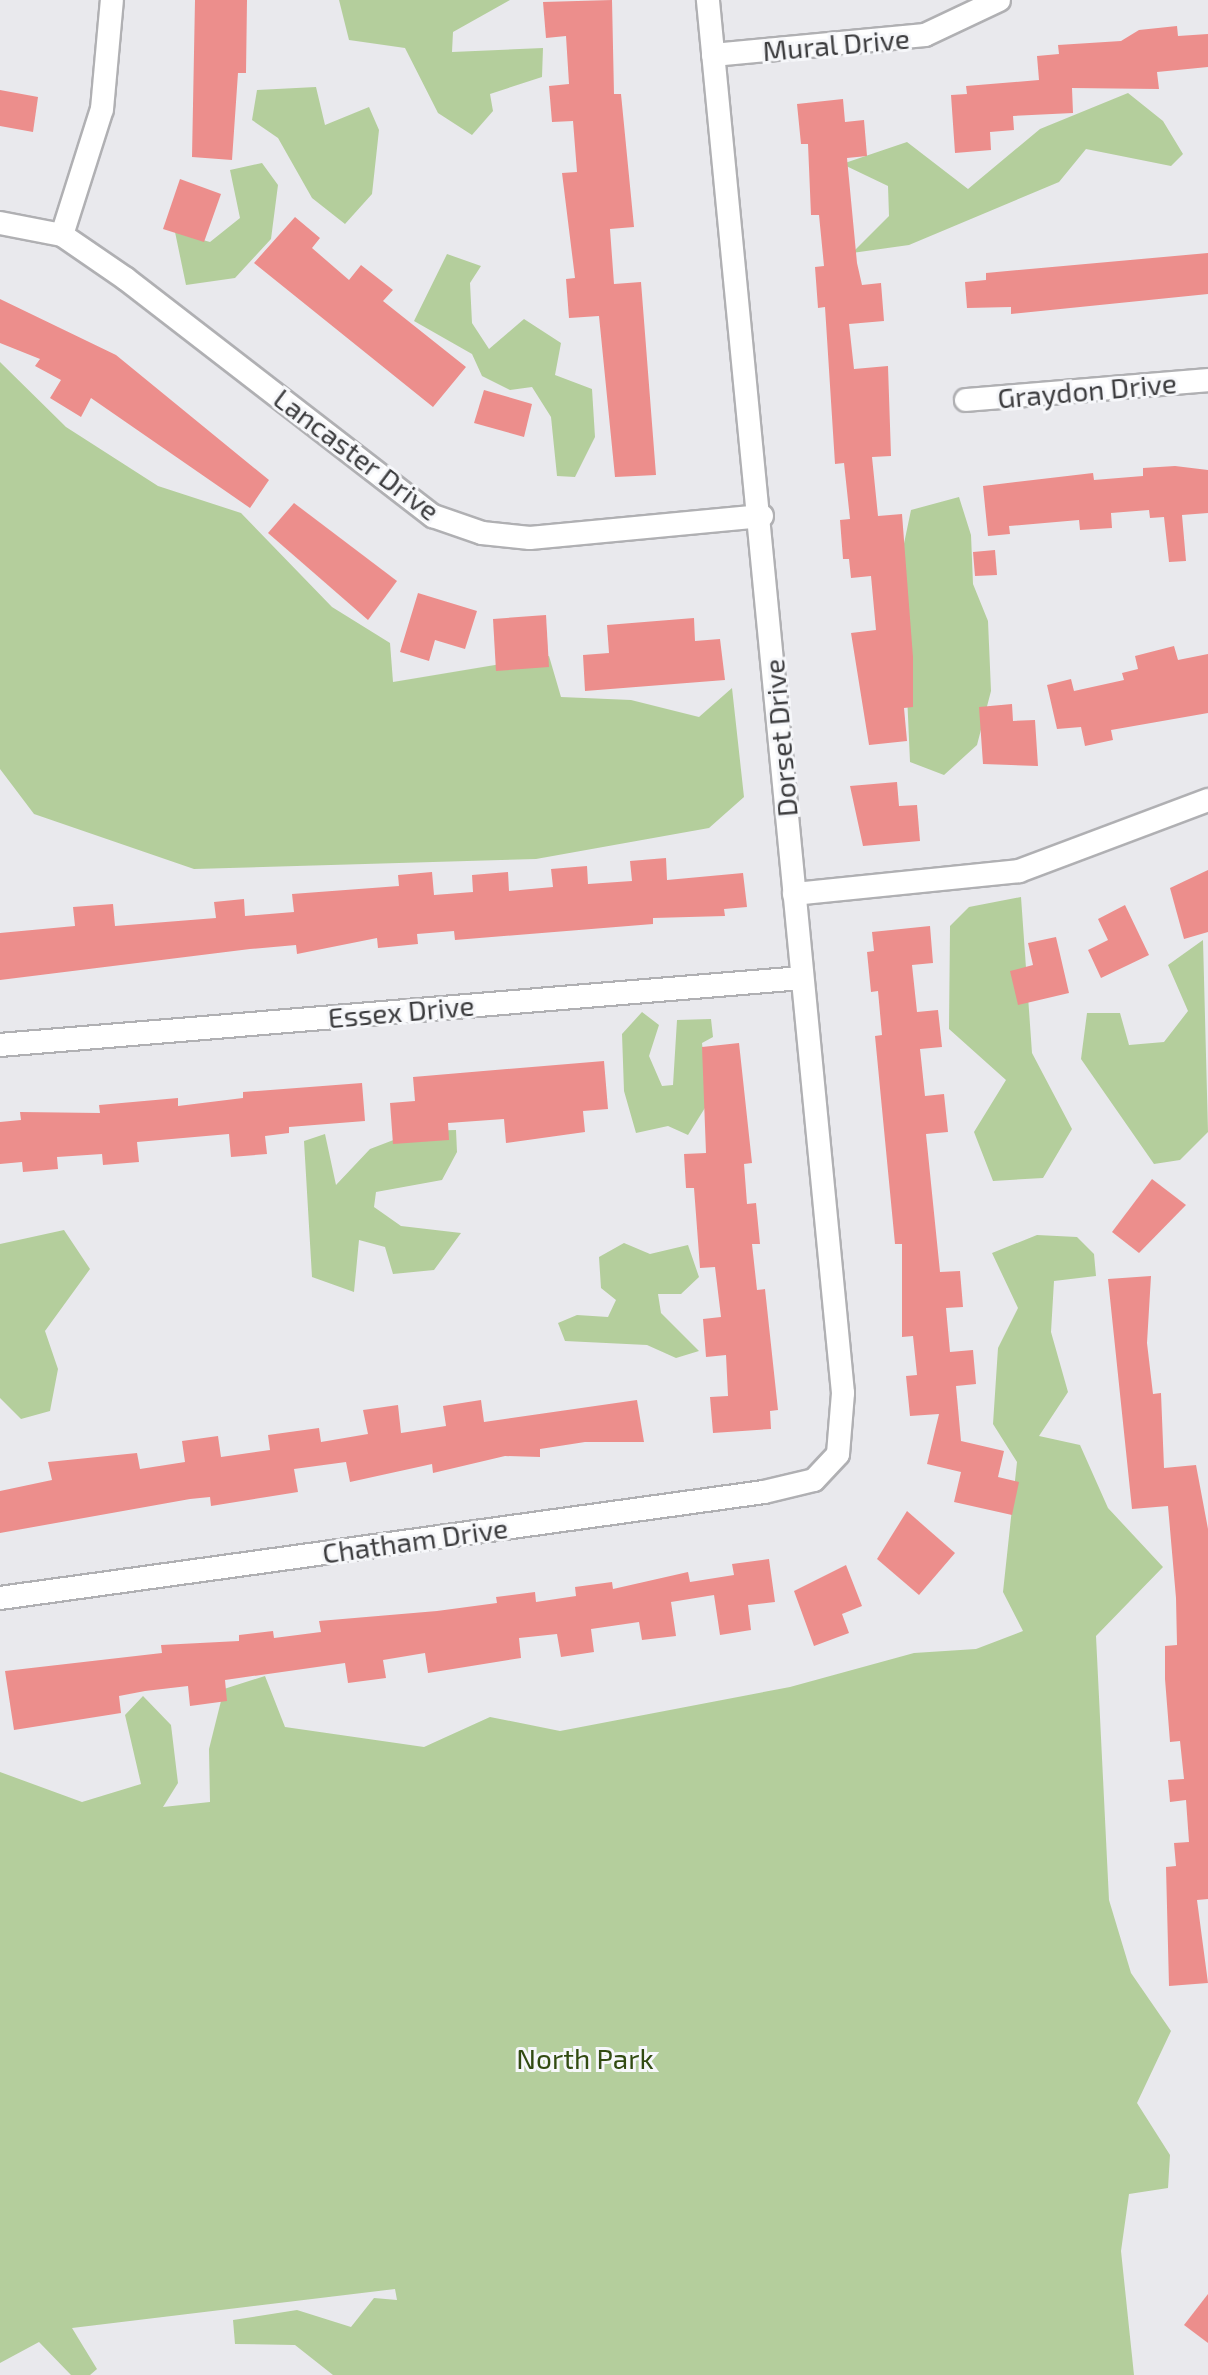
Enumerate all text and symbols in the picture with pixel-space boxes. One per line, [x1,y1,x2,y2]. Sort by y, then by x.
street label: Mural Drive [761,21,911,67]
street label: Graydon Drive [996,365,1178,415]
street label: Lancaster Drive [267,381,447,527]
street label: Dorset Drive [756,658,804,818]
street label: Essex Drive [326,988,476,1034]
street label: Chatham Drive [320,1510,510,1570]
park label: North Park [516,2041,654,2075]

